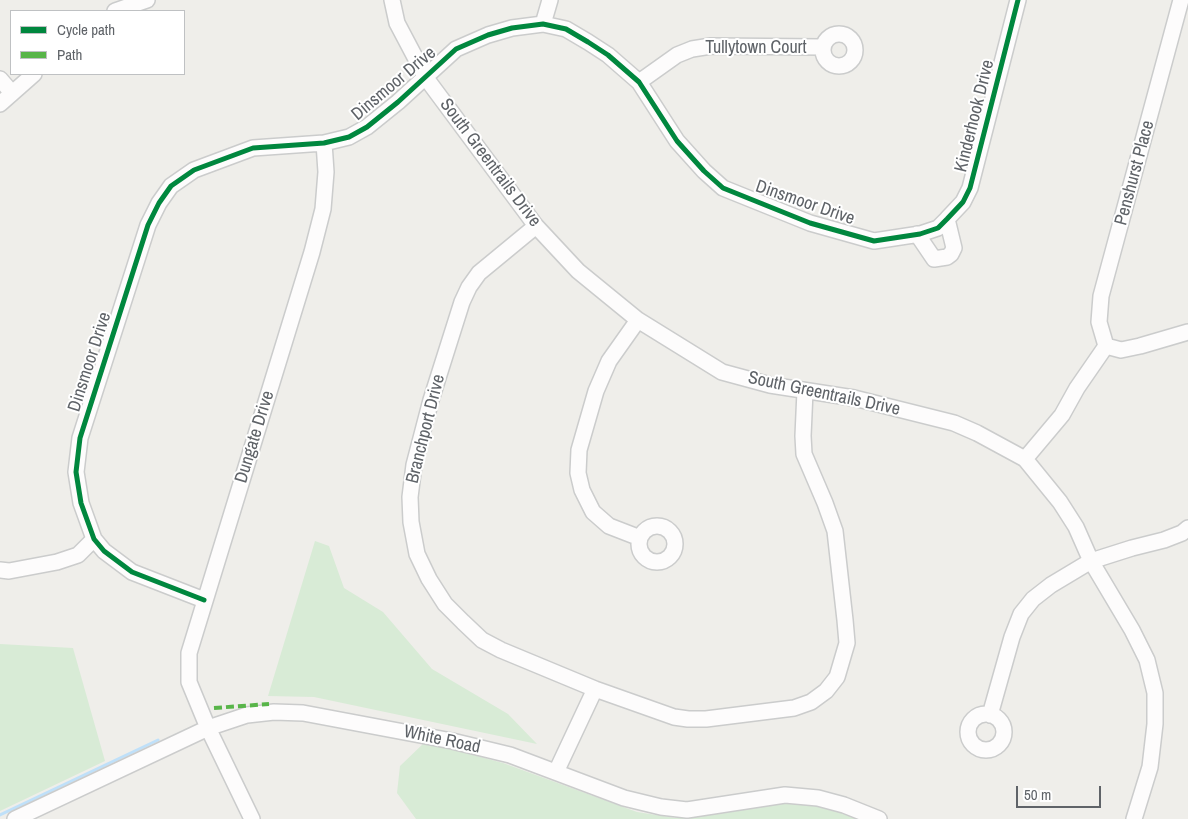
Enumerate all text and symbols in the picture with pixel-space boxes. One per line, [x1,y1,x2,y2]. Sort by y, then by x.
legend [10,10,185,75]
text: Cycle path [57,19,115,40]
street label: Tullytown Court [705,37,807,59]
street label: Dinsmoor Drive [347,43,441,125]
text: Path [57,44,82,65]
street label: Kinderhook Drive [951,58,999,174]
street label: South Greentrails Drive [435,95,545,231]
street label: Penshurst Place [1111,118,1159,228]
street label: Dinsmoor Drive [753,176,857,230]
street label: Dinsmoor Drive [64,310,116,414]
street label: South Greentrails Drive [746,367,902,421]
street label: Branchport Drive [402,372,450,486]
street label: Dungate Drive [231,388,279,486]
street label: White Road [402,721,482,759]
scale bar [1018,776,1103,808]
text: 50 m [1024,784,1051,805]

